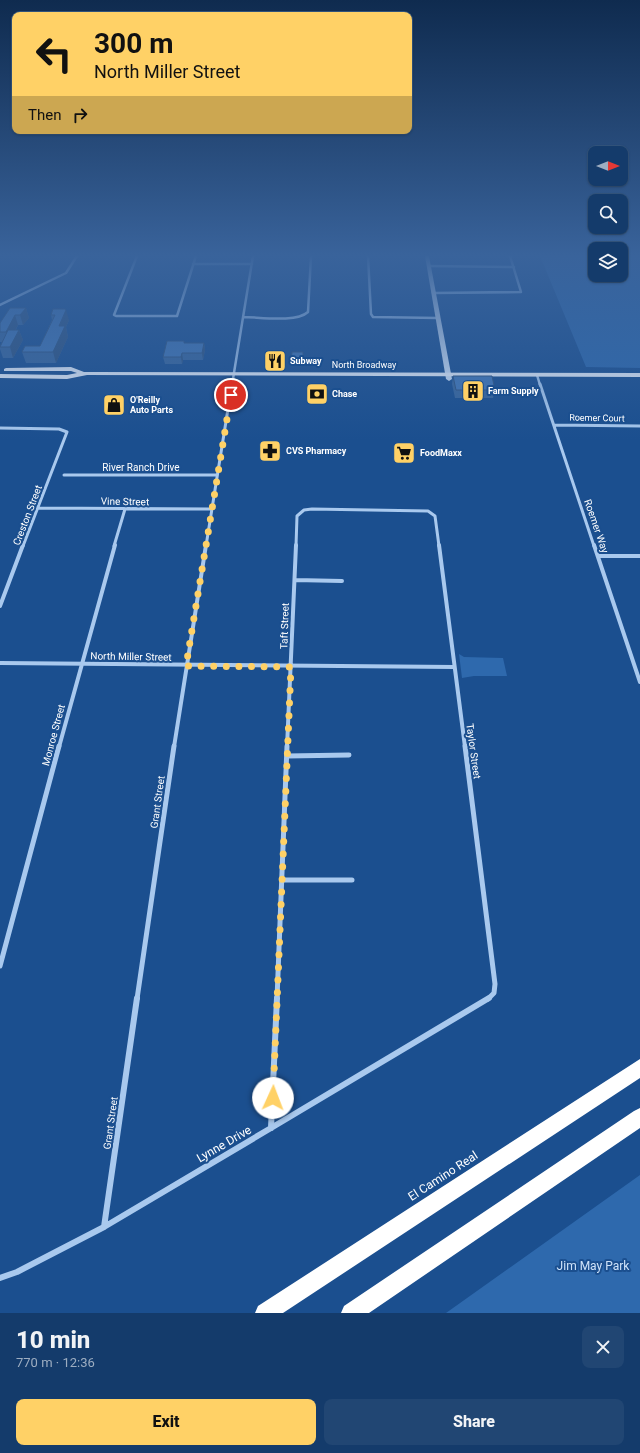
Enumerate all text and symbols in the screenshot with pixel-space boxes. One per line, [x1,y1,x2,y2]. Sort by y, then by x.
text: 300 m [94,27,173,60]
icon: left [28,28,80,80]
text: North Miller Street [94,61,240,82]
icon: right [69,104,91,126]
text: Then [28,106,61,124]
north arrow [588,146,628,186]
map controls [588,146,628,282]
button: search [588,194,628,234]
button: layers [588,242,628,282]
restaurant icon: Subway [262,348,288,374]
place label: Subway [290,356,322,366]
street label: North Broadway [332,360,397,370]
pin [214,378,248,412]
building icon: Farm Supply [460,378,486,404]
bank icon: Chase [304,381,330,407]
icon: arrive [220,384,242,406]
place label: Farm Supply [488,386,539,396]
place label: Chase [332,389,357,399]
shop icon: O'Reilly Auto Parts [101,392,127,418]
place label: O'Reilly Auto Parts [130,395,173,415]
street label: Roemer Court [569,413,625,423]
pharmacy icon: CVS Pharmacy [257,438,283,464]
supermarket icon: FoodMaxx [391,440,417,466]
place label: CVS Pharmacy [286,446,347,456]
place label: FoodMaxx [420,448,462,458]
street label: River Ranch Drive [102,462,180,473]
street label: Creston Street [11,484,44,547]
street label: Vine Street [101,496,149,507]
street label: Roemer Way [582,498,611,555]
street label: Taft Street [278,603,291,649]
street label: North Miller Street [90,650,172,663]
street label: Monroe Street [40,703,67,767]
street label: Taylor Street [464,723,483,780]
street label: Grant Street [148,775,167,829]
position arrow [252,1077,294,1119]
street label: Grant Street [101,1096,120,1150]
street label: Lynne Drive [194,1123,254,1165]
street label: El Camino Real [406,1148,480,1204]
park label: Jim May Park [557,1259,630,1273]
text: 10 min [16,1326,90,1354]
button: close [582,1326,624,1368]
text: 770 m · 12:36 [16,1355,95,1370]
button: Exit [16,1399,316,1445]
button: Share [324,1399,624,1445]

